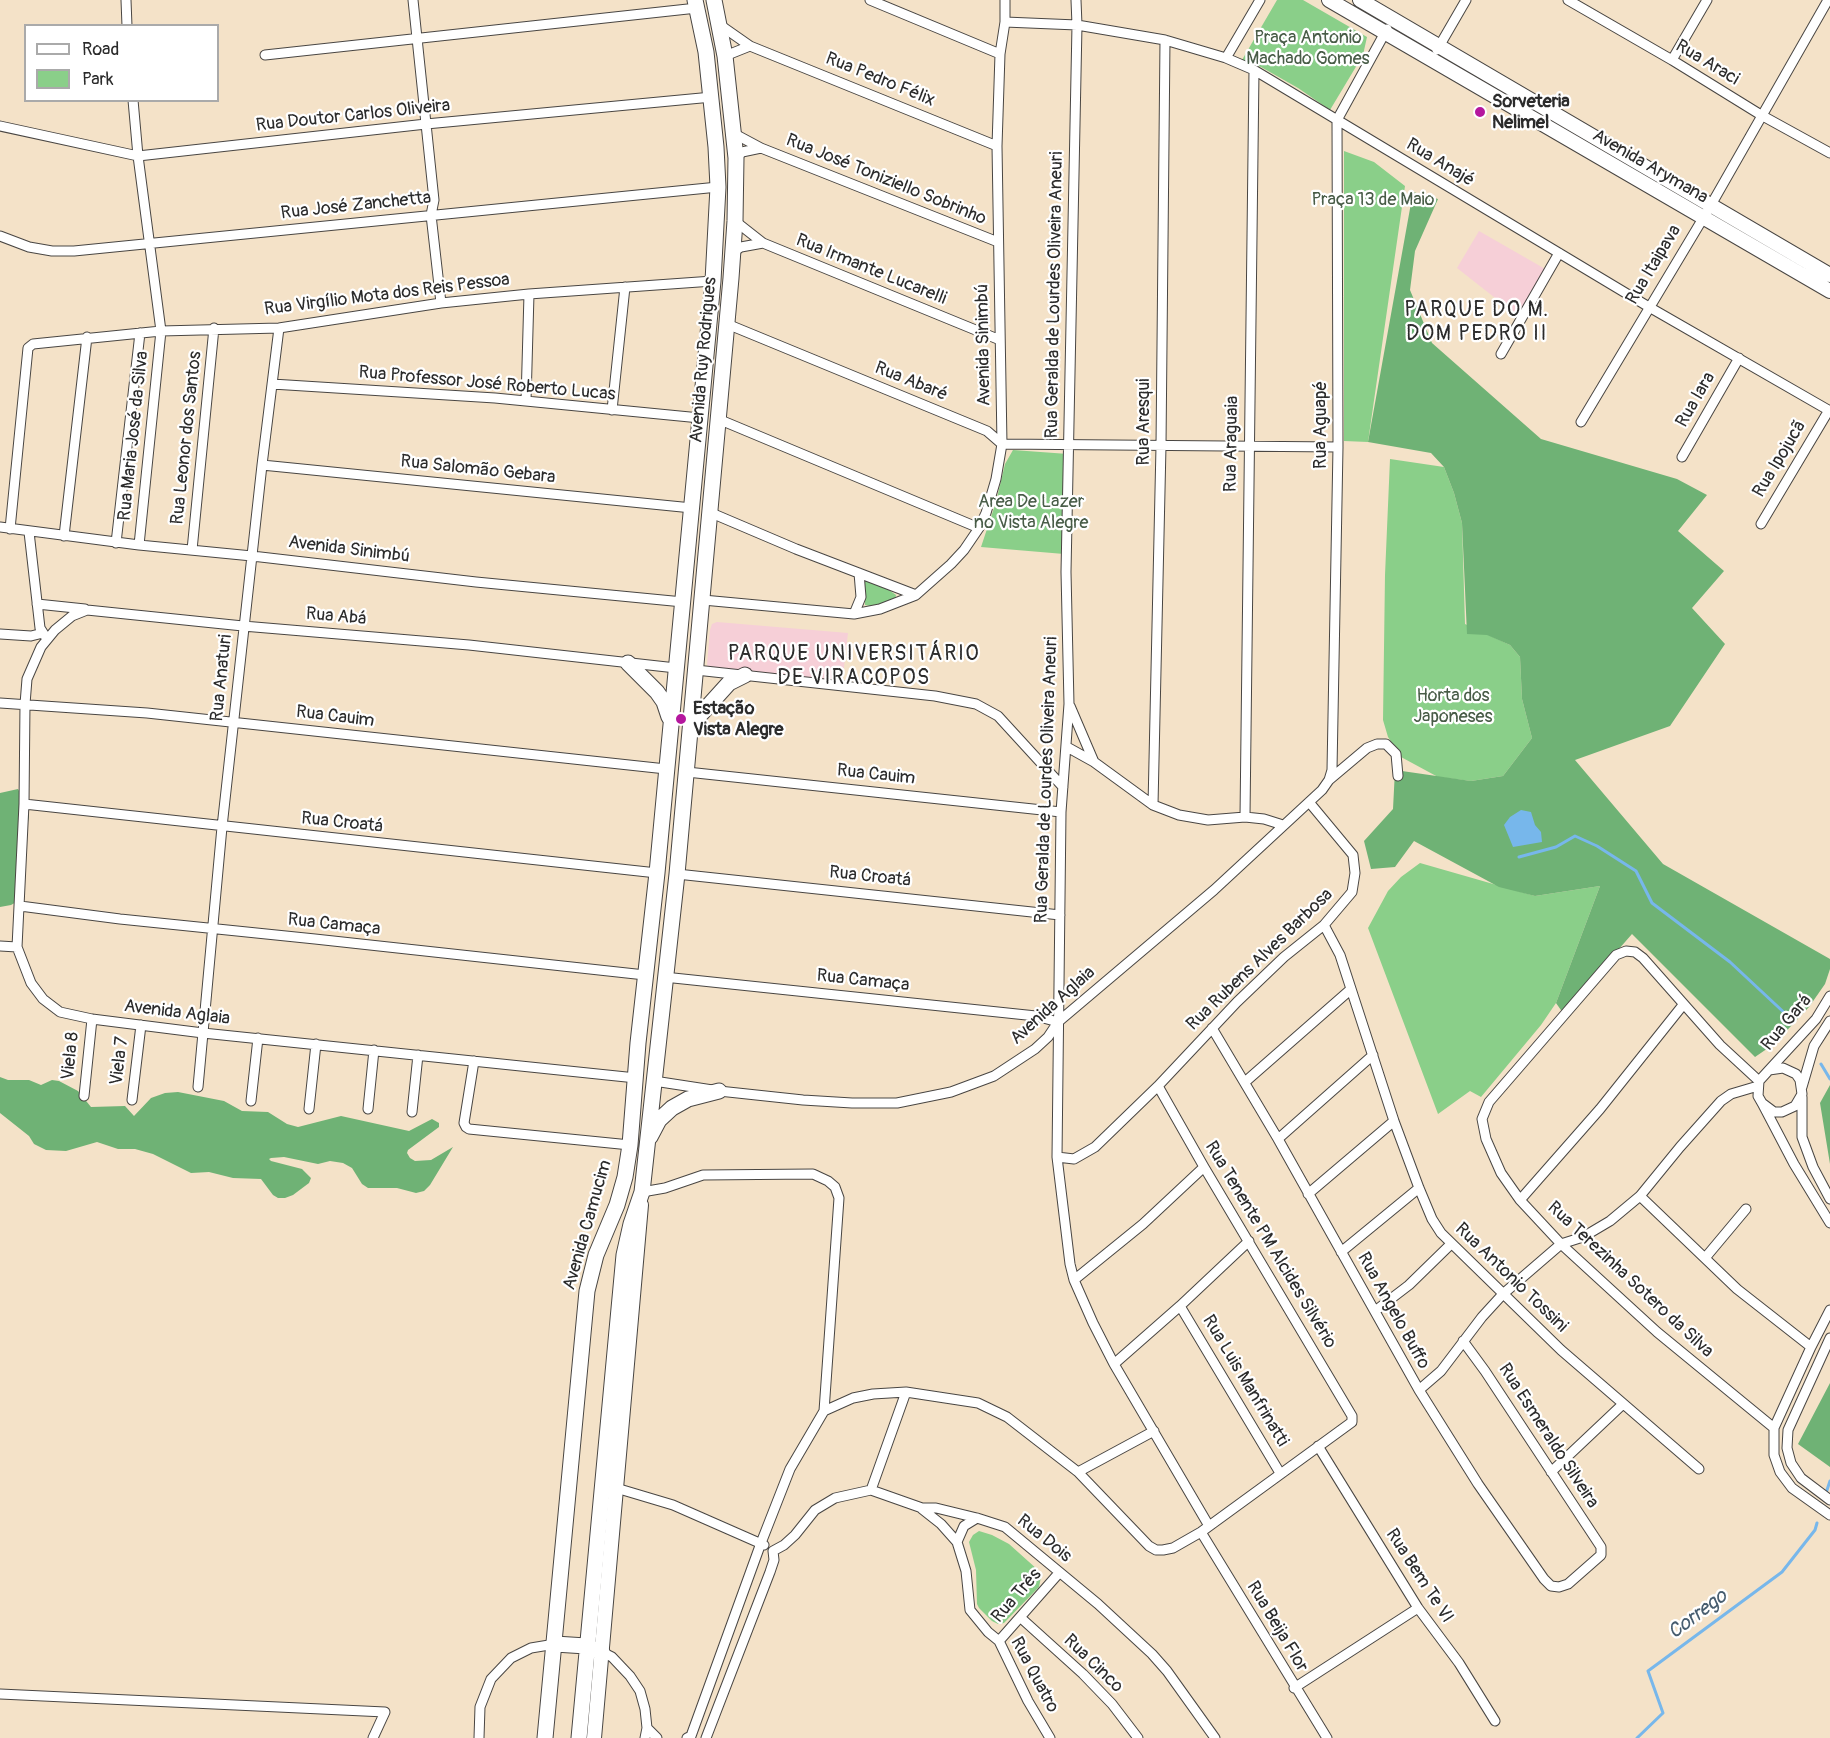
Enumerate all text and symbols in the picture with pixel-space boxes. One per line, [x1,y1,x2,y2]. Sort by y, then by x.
legend [24,24,219,102]
park label: Praça Antonio Machado Gomes [1246,27,1370,70]
street label: Rua Araci [1671,36,1743,90]
text: Road [82,38,119,61]
street label: Rua Pedro Félix [822,48,938,112]
text: Park [82,68,114,91]
place label: Sorveteria Nelimel [1492,91,1570,134]
street label: Rua Doutor Carlos Oliveira [255,95,451,137]
marker: Sorveteria Nelimel [1473,105,1487,119]
street label: Avenida Arymana [1588,125,1712,209]
street label: Rua José Toniziello Sobrinho [783,130,989,230]
street label: Rua Anajé [1402,134,1478,192]
street label: Rua Geralda de Lourdes Oliveira Aneuri [1042,151,1068,439]
street label: Rua José Zanchetta [280,187,432,225]
park label: Praça 13 de Maio [1312,189,1434,211]
street label: Rua Itaipava [1622,221,1686,309]
street label: Rua Irmante Lucarelli [793,230,949,310]
street label: Rua Virgílio Mota dos Reis Pessoa [263,269,511,321]
street label: Avenida Ruy Rodrigues [686,276,722,444]
street label: Avenida Sinimbú [972,284,996,406]
district label: PARQUE DO M. DOM PEDRO II [1404,298,1550,348]
street label: Rua Maria José da Silva [114,350,154,522]
street label: Rua Leonor dos Santos [167,350,207,526]
street label: Rua Abaré [871,358,951,406]
street label: Rua Professor José Roberto Lucas [358,362,616,406]
street label: Rua Iara [1672,369,1720,431]
street label: Rua Aresqui [1133,378,1155,466]
street label: Rua Aguapé [1310,381,1332,469]
street label: Rua Araguaia [1220,396,1244,492]
street label: Rua Ipojucã [1749,416,1811,502]
street label: Rua Salomão Gebara [399,451,557,489]
park label: Area De Lazer no Vista Alegre [974,491,1088,534]
street label: Avenida Sinimbú [287,532,411,568]
street label: Rua Abá [305,604,367,630]
street label: Rua Anaturi [207,633,237,723]
street label: Rua Geralda de Lourdes Oliveira Aneuri [1031,636,1063,924]
district label: PARQUE UNIVERSITÁRIO DE VIRACOPOS [728,642,980,692]
park label: Horta dos Japoneses [1413,685,1493,728]
place label: Estação Vista Alegre [693,698,783,740]
street label: Rua Cauim [295,701,375,733]
marker: Estação Vista Alegre [674,712,688,726]
street label: Rua Cauim [836,760,916,790]
street label: Rua Croatá [300,808,384,838]
street label: Rua Croatá [828,862,912,892]
street label: Rua Rubens Alves Barbosa [1182,884,1338,1036]
street label: Rua Camaça [286,909,382,941]
street label: Avenida Aglaia [1006,962,1100,1050]
street label: Rua Camaça [815,965,911,997]
street label: Rua Gará [1757,990,1817,1056]
street label: Avenida Aglaia [123,996,231,1030]
street label: Viela 8 [58,1031,84,1081]
street label: Viela 7 [106,1035,134,1087]
street label: Rua Tenente PM Alcides Silvério [1200,1138,1340,1352]
street label: Avenida Camucim [559,1158,617,1292]
street label: Rua Terezinha Sotero da Silva [1542,1197,1718,1363]
street label: Rua Antonio Tossini [1450,1219,1572,1337]
street label: Rua Angelo Buffo [1352,1249,1434,1373]
street label: Rua Luis Manfrinatti [1197,1311,1293,1451]
street label: Rua Esmeraldo Silveira [1493,1360,1603,1512]
street label: Rua Dois [1012,1510,1076,1568]
street label: Rua Bem Te VI [1381,1525,1457,1627]
street label: Rua Três [987,1564,1047,1628]
street label: Rua Beija Flor [1241,1578,1313,1676]
water label: Corrego [1664,1585,1732,1645]
street label: Rua Cinco [1059,1630,1127,1698]
street label: Rua Quatro [1005,1633,1063,1717]

